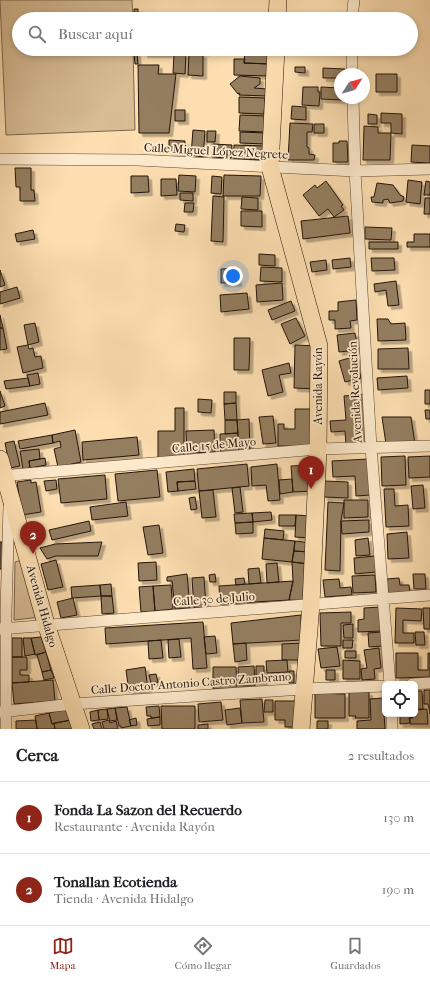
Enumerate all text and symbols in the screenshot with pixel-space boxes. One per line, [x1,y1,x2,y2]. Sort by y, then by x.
search box [12,12,418,56]
icon: search [26,23,48,45]
text: Buscar aquí [58,25,133,43]
north arrow [334,68,370,104]
street label: Calle Miguel López Negrete [143,140,289,162]
your location [223,266,243,286]
street label: Avenida Revolución [345,341,365,444]
street label: Avenida Rayón [311,347,325,426]
street label: Calle 15 de Mayo [171,434,257,456]
pin: 1 [298,456,324,489]
pin: 2 [20,521,46,554]
street label: Avenida Hidalgo [23,562,60,649]
street label: Calle 30 de Julio [173,589,255,609]
street label: Calle Doctor Antonio Castro Zambrano [90,669,292,697]
map controls [382,681,418,717]
button: locate [382,681,418,717]
text: Cerca [16,745,58,765]
text: 2 resultados [348,748,414,763]
text: Fonda La Sazon del Recuerdo [54,801,242,819]
text: 1 [27,810,31,825]
text: 130 m [383,810,414,825]
text: Restaurante · Avenida Rayón [54,819,215,834]
text: Tonallan Ecotienda [54,873,177,891]
text: 2 [26,882,32,897]
text: 190 m [382,882,414,897]
text: Tienda · Avenida Hidalgo [54,891,194,906]
tab: Mapa [49,935,76,972]
tab: Cómo llegar [174,935,231,972]
tab: Guardados [330,935,381,972]

